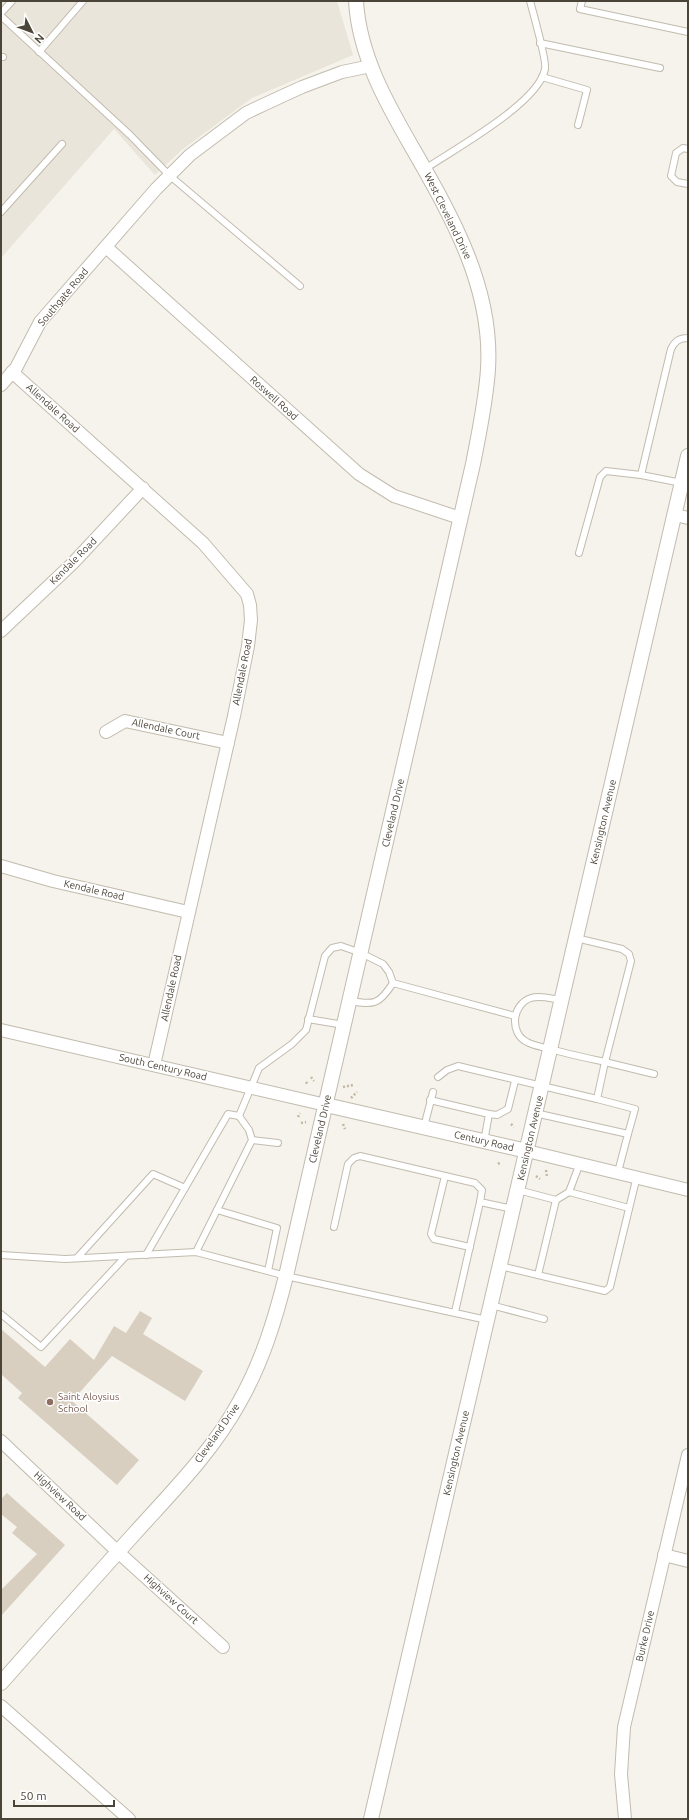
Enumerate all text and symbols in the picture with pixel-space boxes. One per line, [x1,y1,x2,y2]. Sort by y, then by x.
north arrow [12,12,52,52]
text: N [32,32,47,46]
street label: West Cleveland Drive [422,171,474,261]
street label: Southgate Road [36,266,90,328]
street label: Roswell Road [248,374,300,422]
street label: Allendale Road [24,381,82,435]
street label: Kendale Road [47,535,99,587]
street label: Allendale Road [230,638,254,706]
street label: Allendale Court [131,716,201,742]
street label: Cleveland Drive [380,778,406,848]
street label: Kensington Avenue [588,778,618,866]
street label: Kendale Road [63,878,125,902]
street label: Allendale Road [159,954,183,1022]
street label: South Century Road [118,1052,208,1083]
street label: Cleveland Drive [307,1094,333,1164]
street label: Kensington Avenue [515,1094,545,1182]
street label: Century Road [453,1129,515,1153]
place label: Saint Aloysius School [58,1391,119,1414]
marker: Saint Aloysius School [45,1397,55,1407]
street label: Cleveland Drive [192,1401,242,1465]
street label: Kensington Avenue [441,1409,471,1497]
street label: Highview Road [32,1469,88,1523]
street label: Highview Court [142,1572,200,1626]
street label: Burke Drive [634,1609,656,1663]
scale bar [14,1782,114,1808]
text: 50 m [20,1789,47,1802]

